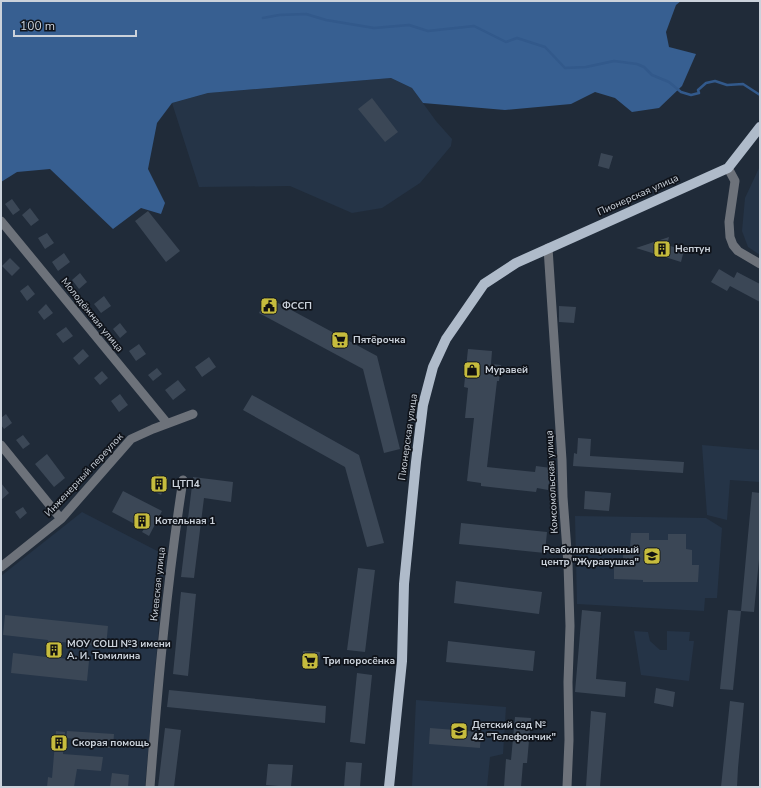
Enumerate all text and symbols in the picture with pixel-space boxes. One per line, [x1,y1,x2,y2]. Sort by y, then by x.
scale bar [14,12,136,38]
text: 100 m [20,18,55,34]
street label: Пионерская улица [595,171,681,219]
building icon: Нептун [652,239,672,259]
place label: Нептун [675,242,711,256]
street label: Молодёжная улица [58,275,126,355]
public building icon: ФССП [259,296,279,316]
place label: ФССП [282,299,312,313]
supermarket icon: Пятёрочка [330,330,350,350]
place label: Пятёрочка [353,333,406,347]
shop icon: Муравей [462,360,482,380]
place label: Муравей [485,363,528,377]
street label: Пионерская улица [395,393,421,481]
street label: Инженерный переулок [42,430,127,520]
street label: Комсомольская улица [542,430,562,534]
building icon: ЦТП4 [149,474,169,494]
place label: ЦТП4 [172,477,200,491]
building icon: Котельная 1 [132,511,152,531]
place label: Котельная 1 [155,514,215,528]
place label: Реабилитационный центр "Журавушка" [541,543,639,569]
street label: Киевская улица [147,546,169,622]
school or university icon: Реабилитационный центр "Журавушка" [642,546,662,566]
place label: МОУ СОШ №3 имени А. И. Томилина [67,637,171,663]
building icon: МОУ СОШ №3 имени А. И. Томилина [44,640,64,660]
supermarket icon: Три поросёнка [300,651,320,671]
place label: Три поросёнка [323,654,395,668]
place label: Детский сад № 42 "Телефончик" [472,718,556,744]
school or university icon: Детский сад № 42 "Телефончик" [449,721,469,741]
building icon: Скорая помощь [49,733,69,753]
place label: Скорая помощь [72,736,150,750]

